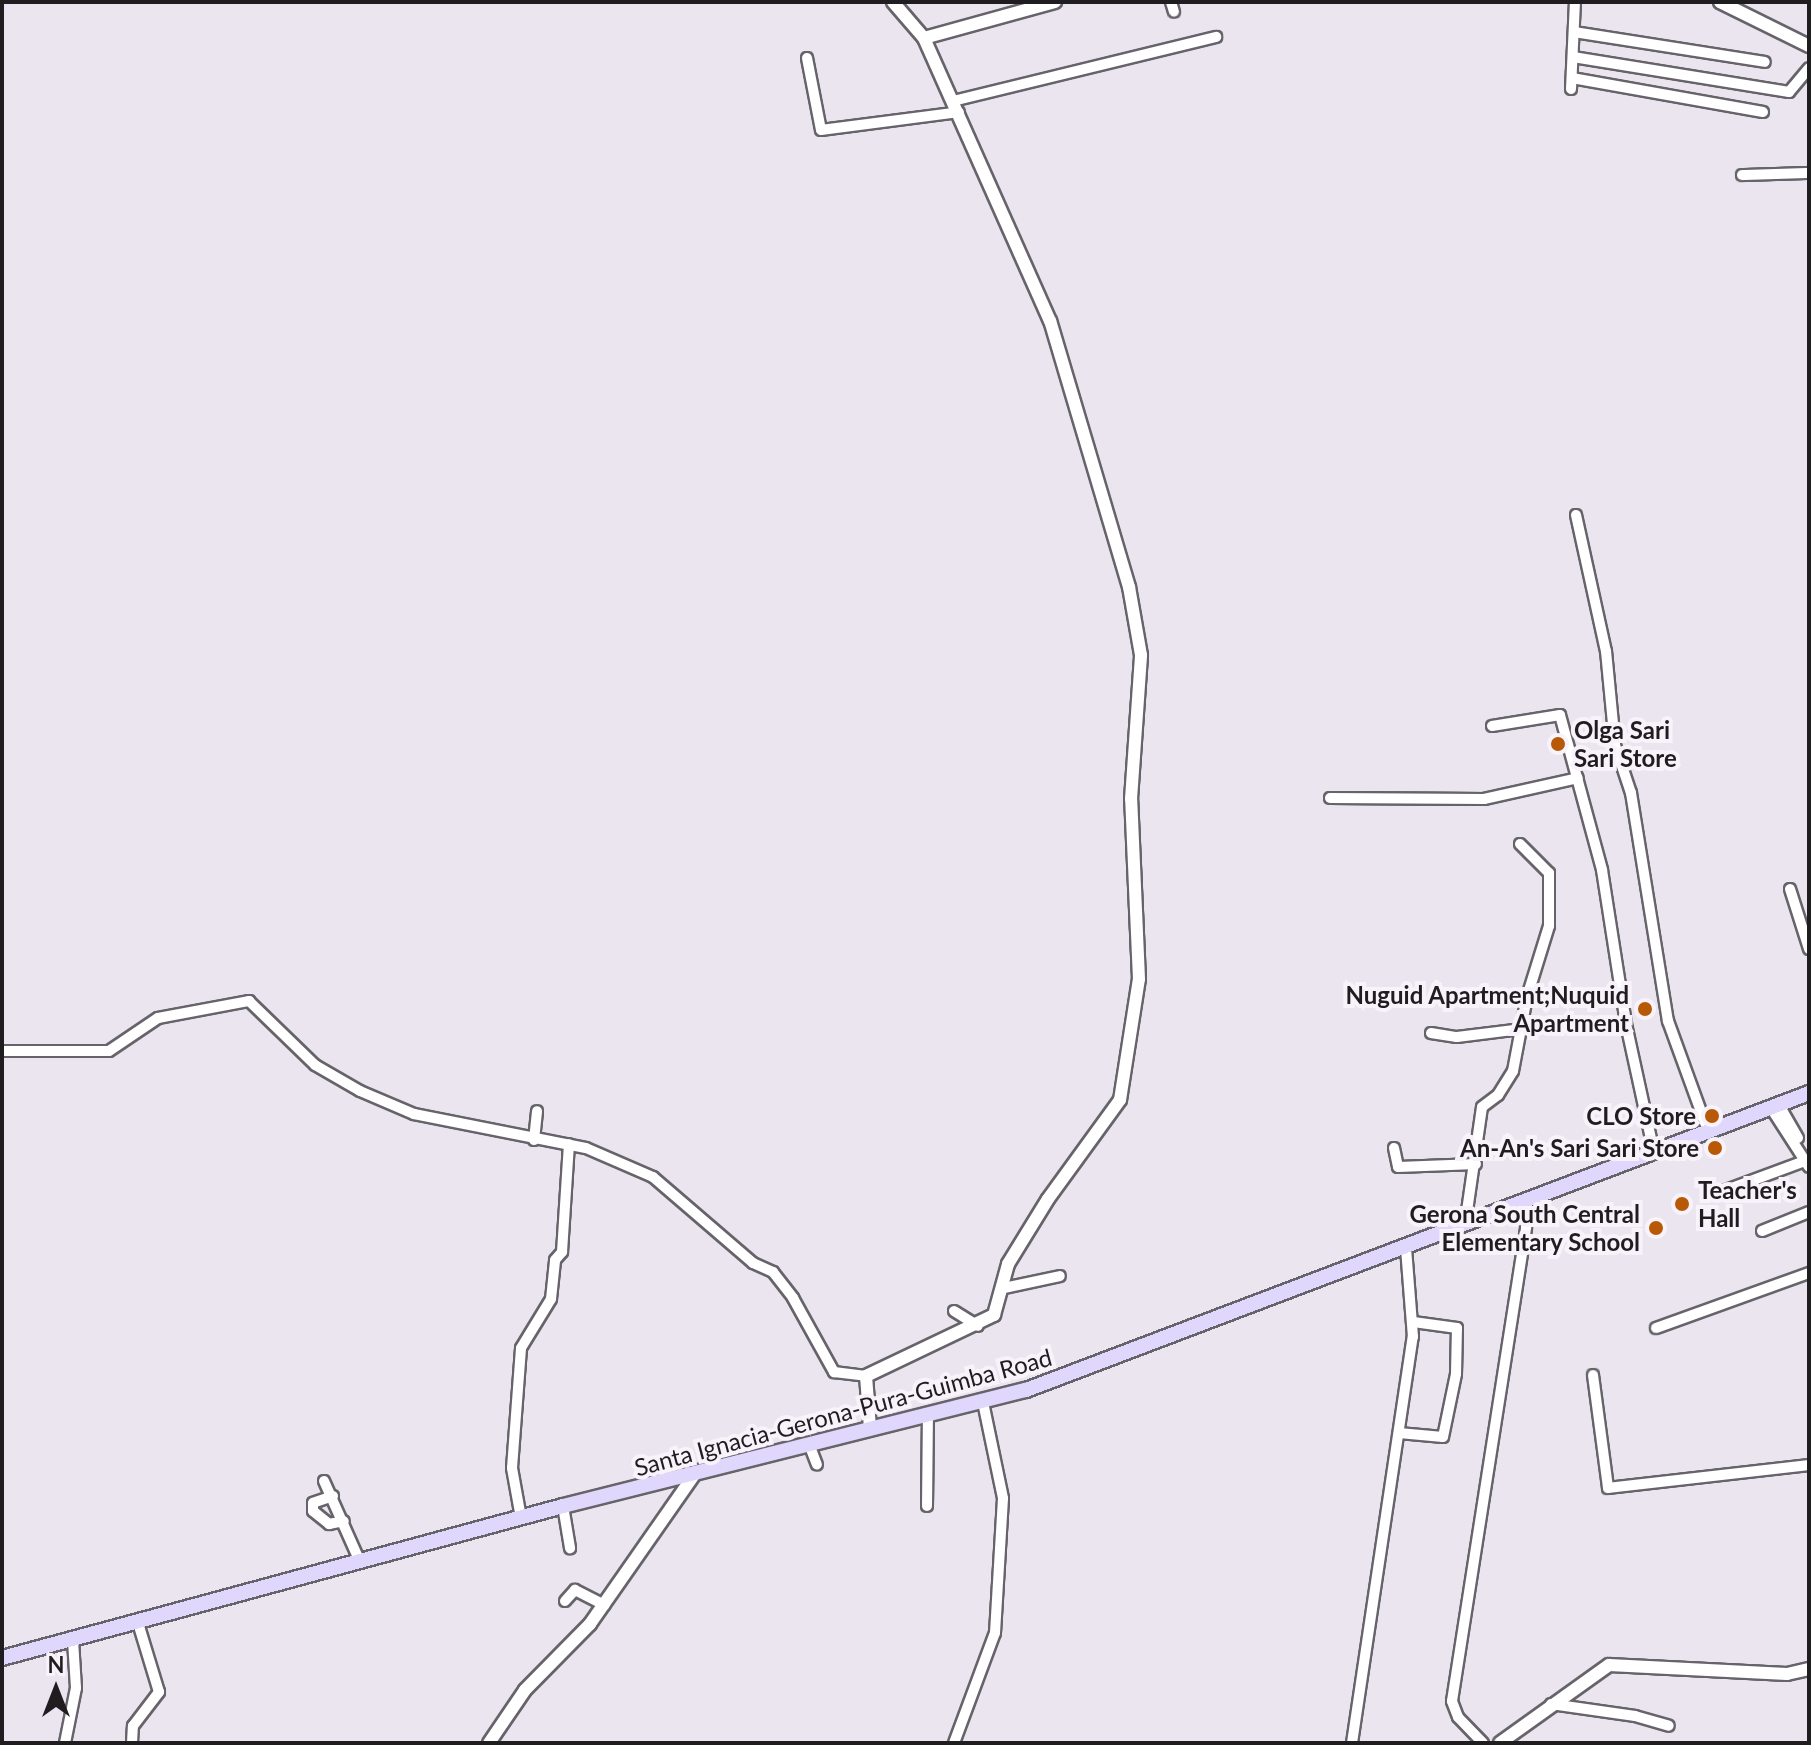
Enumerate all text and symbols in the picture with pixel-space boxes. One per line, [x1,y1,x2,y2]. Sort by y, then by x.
place label: Olga Sari Sari Store [1574,716,1677,772]
marker: Olga Sari Sari Store [1549,735,1567,753]
place label: Nuguid Apartment;Nuquid Apartment [1345,981,1629,1037]
marker: Nuguid Apartment;Nuquid Apartment [1636,1000,1654,1018]
place label: CLO Store [1586,1102,1696,1130]
marker: CLO Store [1703,1107,1721,1125]
place label: An-An's Sari Sari Store [1460,1134,1699,1162]
marker: An-An's Sari Sari Store [1706,1139,1724,1157]
place label: Teacher's Hall [1698,1176,1797,1232]
marker: Teacher's Hall [1673,1195,1691,1213]
place label: Gerona South Central Elementary School [1410,1200,1640,1256]
marker: Gerona South Central Elementary School [1647,1219,1665,1237]
street label: Santa Ignacia-Gerona-Pura-Guimba Road [631,1342,1055,1482]
north arrow [16,1649,96,1729]
text: N [48,1651,64,1678]

